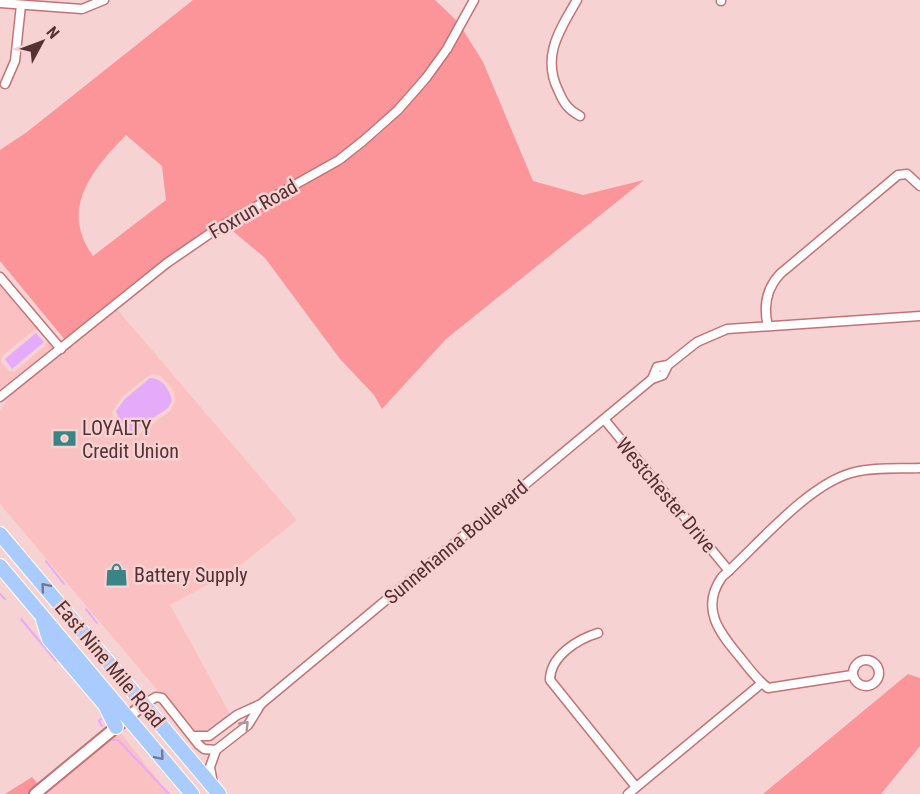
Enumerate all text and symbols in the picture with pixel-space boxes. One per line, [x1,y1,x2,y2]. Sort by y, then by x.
north arrow [12,12,72,72]
text: N [43,23,63,42]
street label: Foxrun Road [204,174,302,244]
place label: LOYALTY Credit Union [82,416,179,463]
bank icon: LOYALTY Credit Union [51,426,77,452]
street label: Westchester Drive [611,433,721,557]
street label: Sunnehanna Boulevard [379,475,533,609]
shop icon: Battery Supply [103,562,129,588]
place label: Battery Supply [134,563,248,587]
one-way arrow [41,583,52,594]
street label: East Nine Mile Road [50,596,170,732]
one-way arrow [238,721,249,732]
one-way arrow [153,749,164,760]

